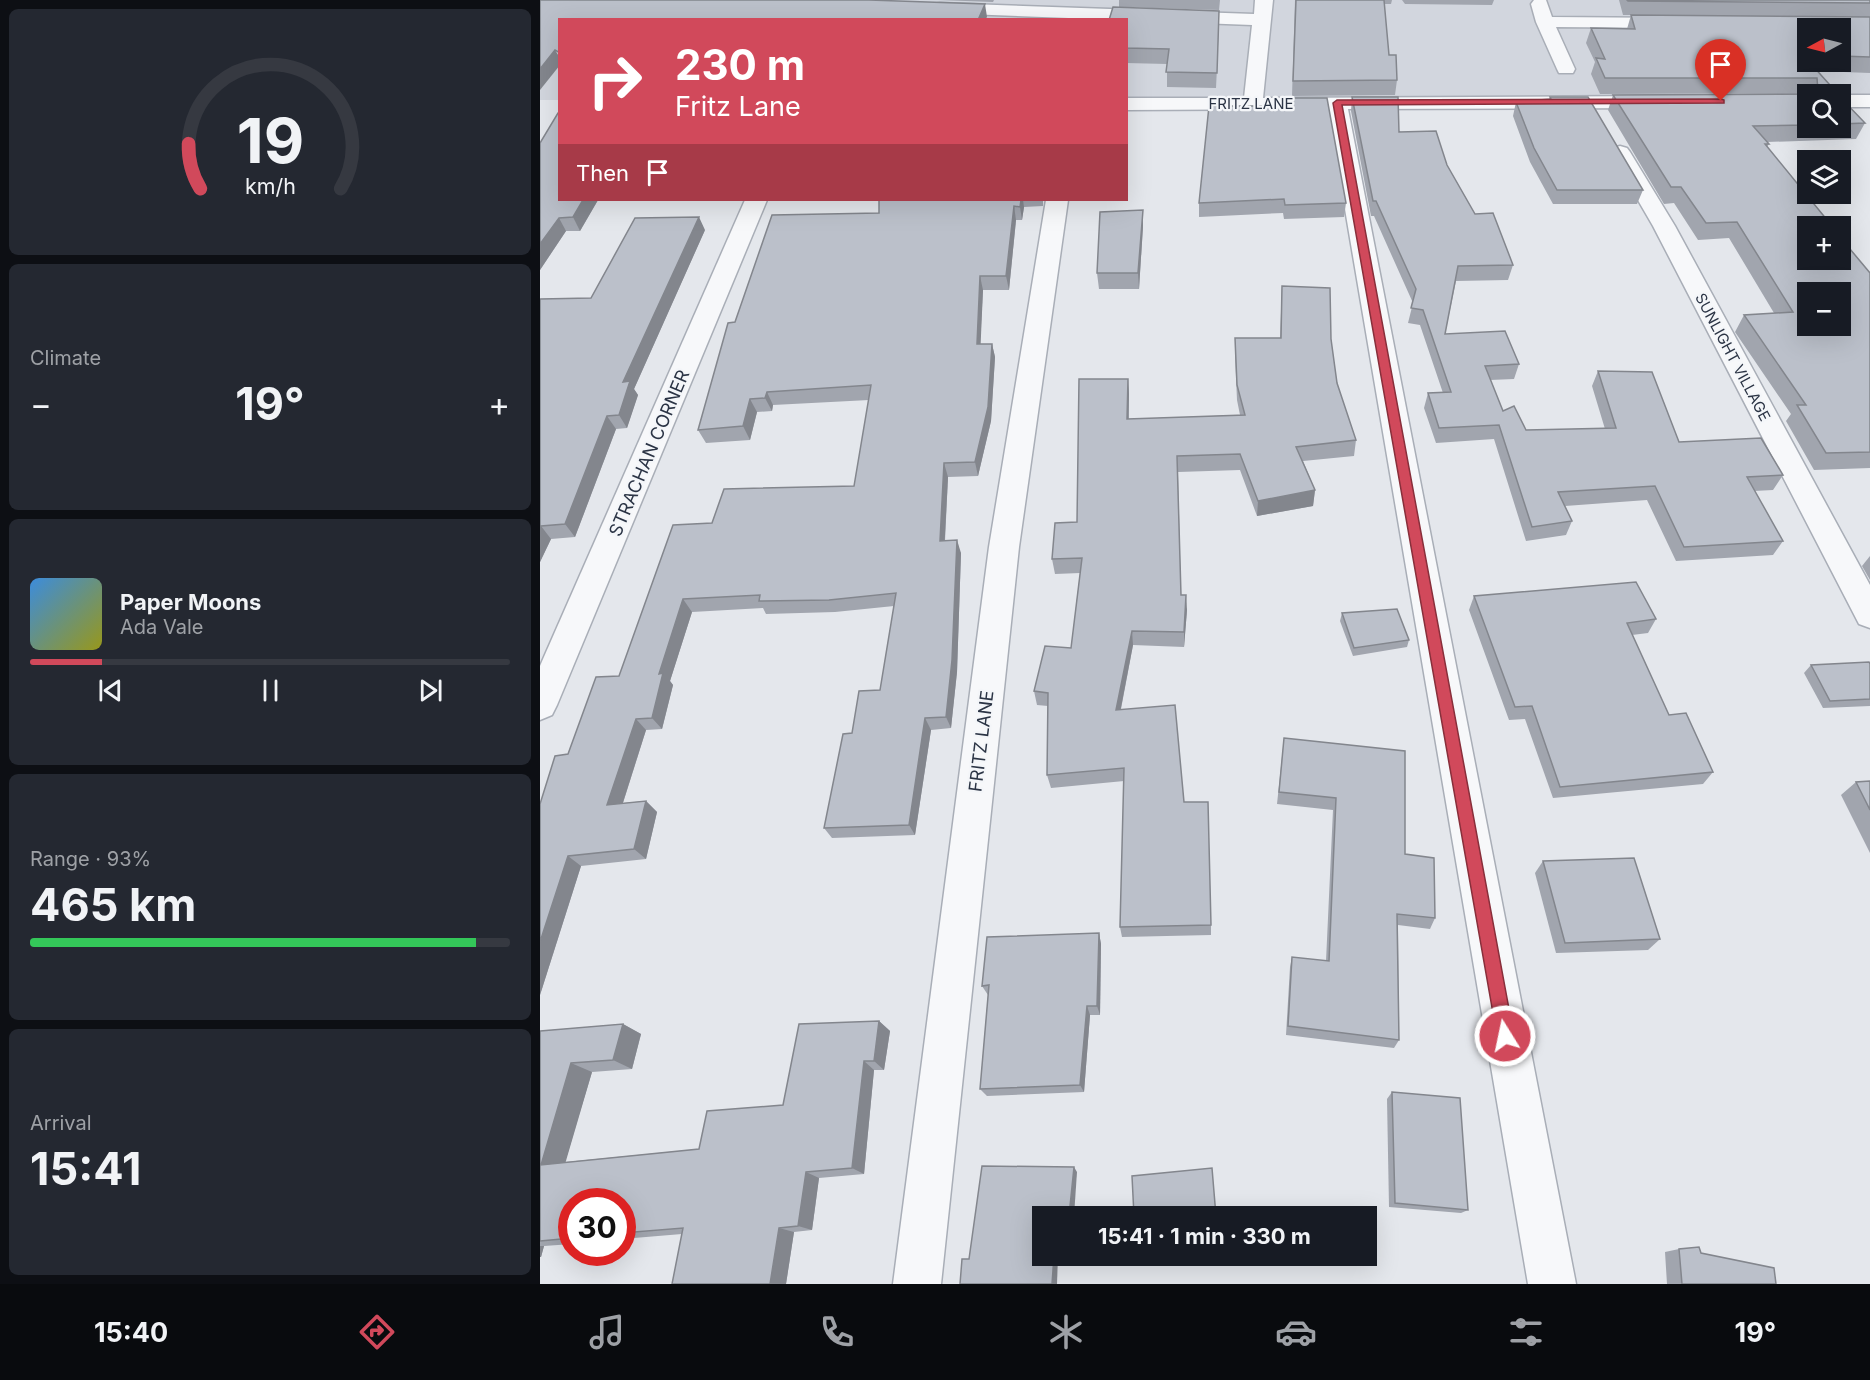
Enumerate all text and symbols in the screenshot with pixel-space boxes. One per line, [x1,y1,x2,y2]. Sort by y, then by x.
north arrow [1797,18,1851,72]
map controls [1797,18,1851,336]
text: 230 m [675,39,805,90]
pin [1695,39,1746,101]
icon: right [576,42,654,120]
icon: arrive [1704,48,1737,81]
button: search [1797,84,1851,138]
text: Fritz Lane [675,90,801,123]
street label: FRITZ LANE [1208,94,1294,113]
text: 19 [236,103,304,178]
button: layers [1797,150,1851,204]
icon: arrive [641,156,674,189]
text: Then [576,160,629,186]
text: km/h [245,173,295,199]
button: + [1797,216,1851,270]
button: − [1797,282,1851,336]
street label: SUNLIGHT VILLAGE [1691,290,1775,424]
text: Climate [30,346,101,370]
street label: STRACHAN CORNER [604,366,694,539]
text: 19° [235,376,305,431]
text: − [30,384,52,424]
text: + [488,384,510,424]
text: Paper Moons [120,589,261,615]
text: Ada Vale [120,615,203,639]
icon: previous [94,674,127,707]
icon: pause [254,674,287,707]
icon: next [414,674,447,707]
street label: FRITZ LANE [964,689,998,793]
text: Range · 93% [30,847,151,871]
text: 465 km [30,877,196,932]
position arrow [1473,1004,1537,1068]
text: Arrival [30,1111,92,1135]
text: 15:41 [30,1141,141,1196]
speed limit sign: 30 [558,1188,636,1266]
text: 15:41 · 1 min · 330 m [1098,1223,1311,1249]
icon: directions [356,1311,398,1353]
icon: music [586,1311,628,1353]
icon: phone [816,1311,858,1353]
icon: climate [1045,1311,1087,1353]
icon: car [1275,1311,1317,1353]
icon: filters [1505,1311,1547,1353]
text: 15:40 [94,1316,168,1349]
text: 19° [1735,1316,1776,1349]

